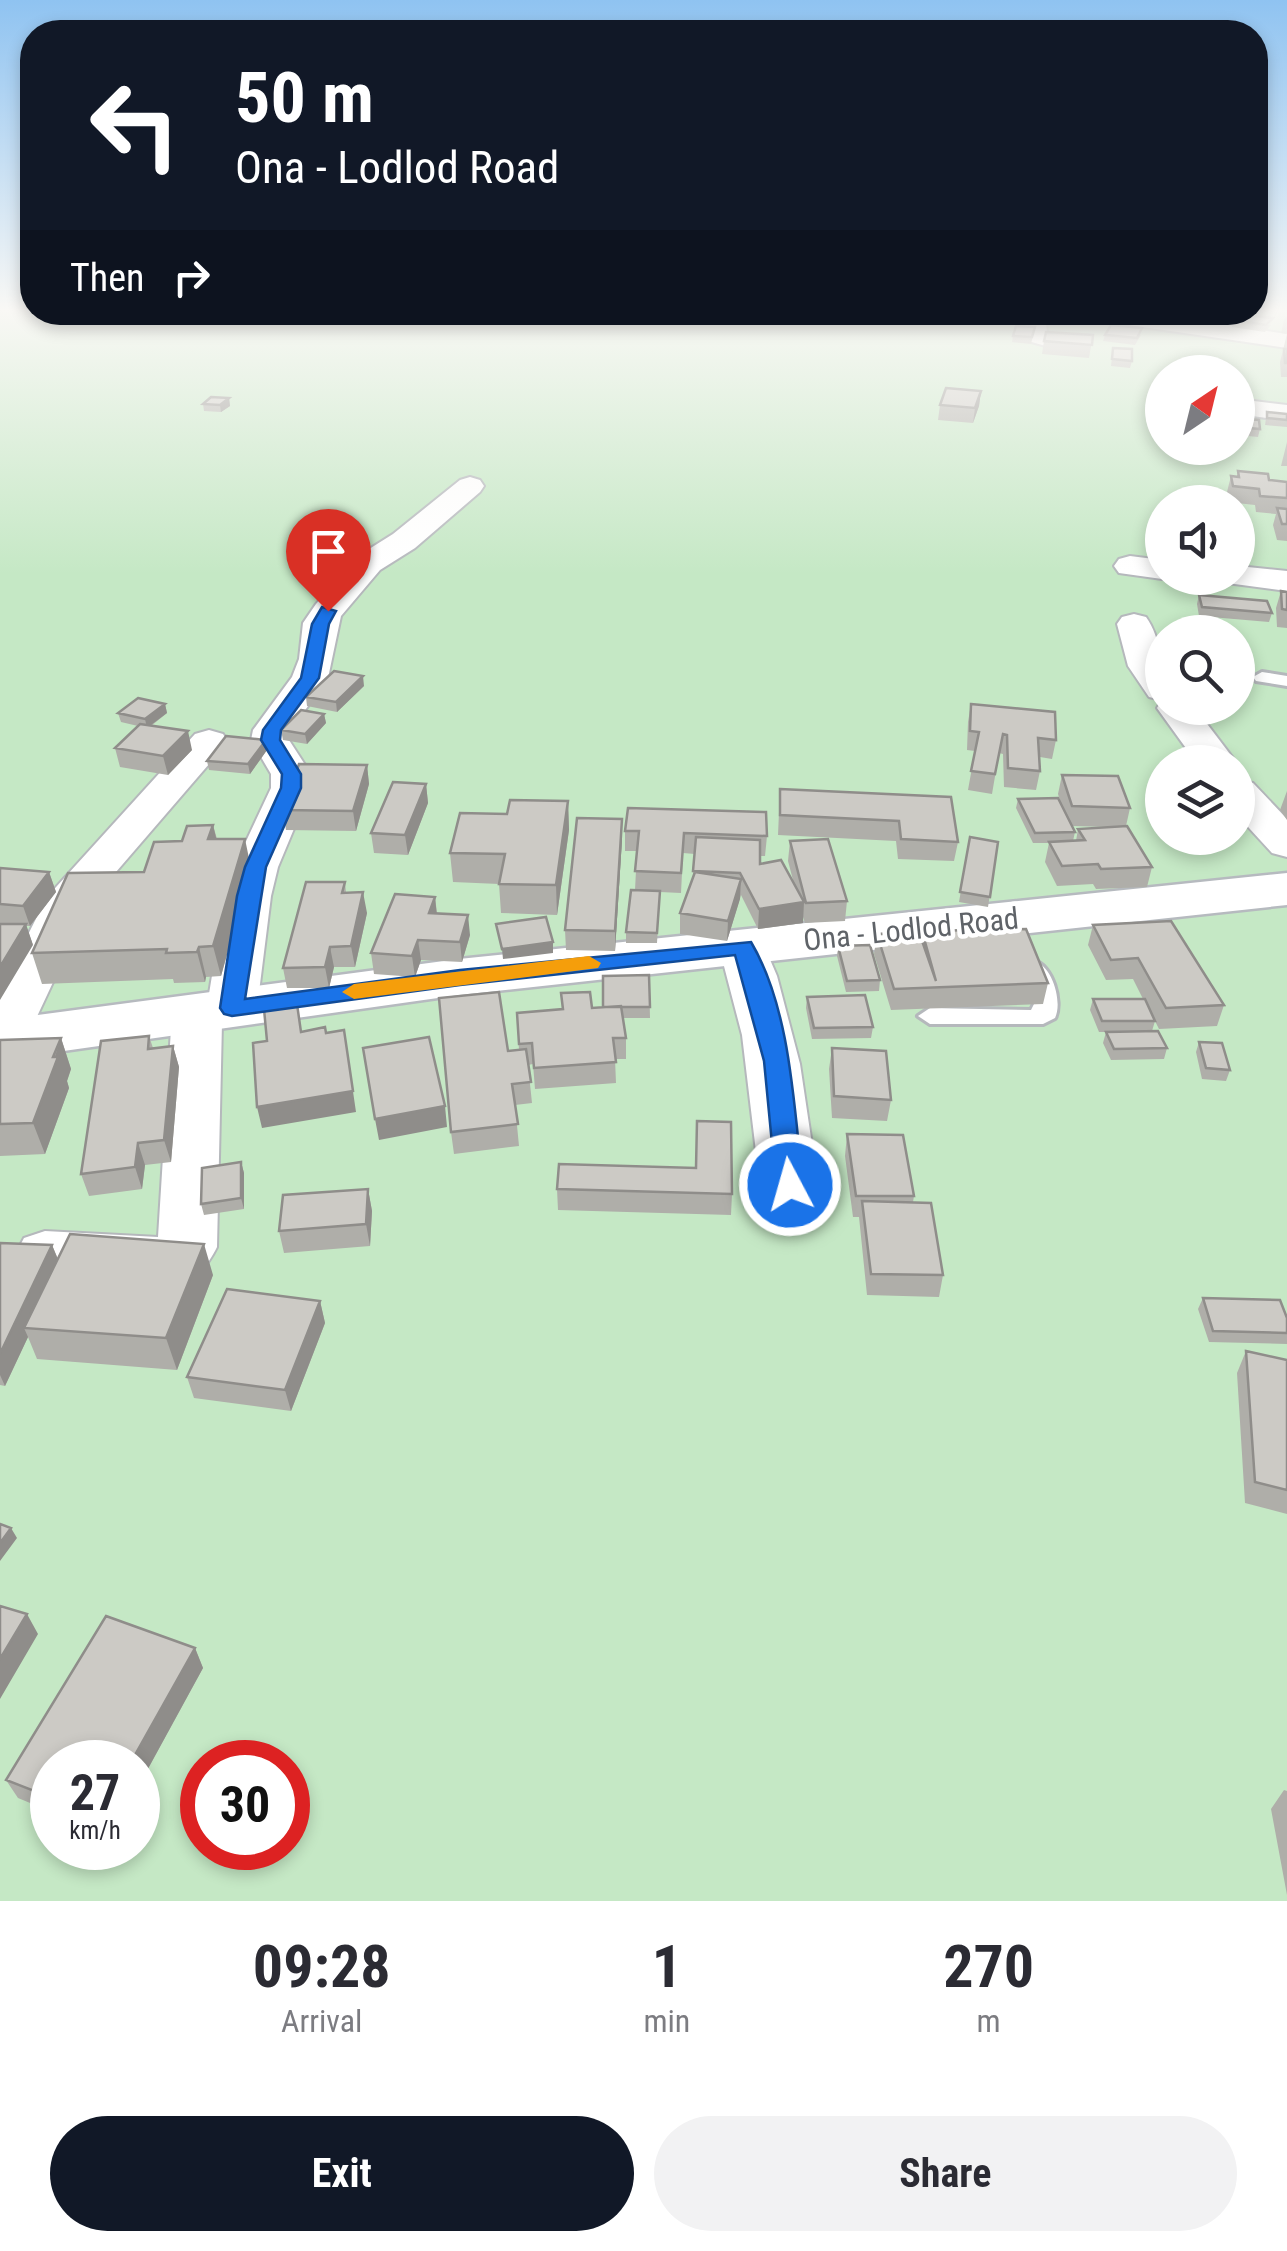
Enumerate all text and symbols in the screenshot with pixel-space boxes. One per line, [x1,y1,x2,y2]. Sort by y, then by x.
text: 50 m [235,57,374,139]
icon: left [70,60,200,190]
text: Ona - Lodlod Road [235,141,559,194]
icon: right [164,250,219,305]
text: Then [70,256,144,300]
north arrow [1145,355,1255,465]
map controls [1145,355,1255,855]
button: sound [1145,485,1255,595]
pin [286,509,371,612]
icon: arrive [301,524,356,579]
button: search [1145,615,1255,725]
button: layers [1145,745,1255,855]
street label: Ona - Lodlod Road [802,900,1020,958]
position arrow [738,1133,842,1237]
speed limit sign: 30 [180,1740,310,1870]
text: 27 [70,1764,120,1822]
text: km/h [69,1816,121,1845]
text: 09:28 [253,1931,391,2002]
text: 1 [652,1931,682,2002]
text: 270 [943,1931,1034,2002]
text: Arrival [281,2002,362,2040]
text: min [643,2002,690,2040]
text: m [977,2002,1001,2040]
button: Exit [50,2116,634,2231]
button: Share [654,2116,1237,2231]

